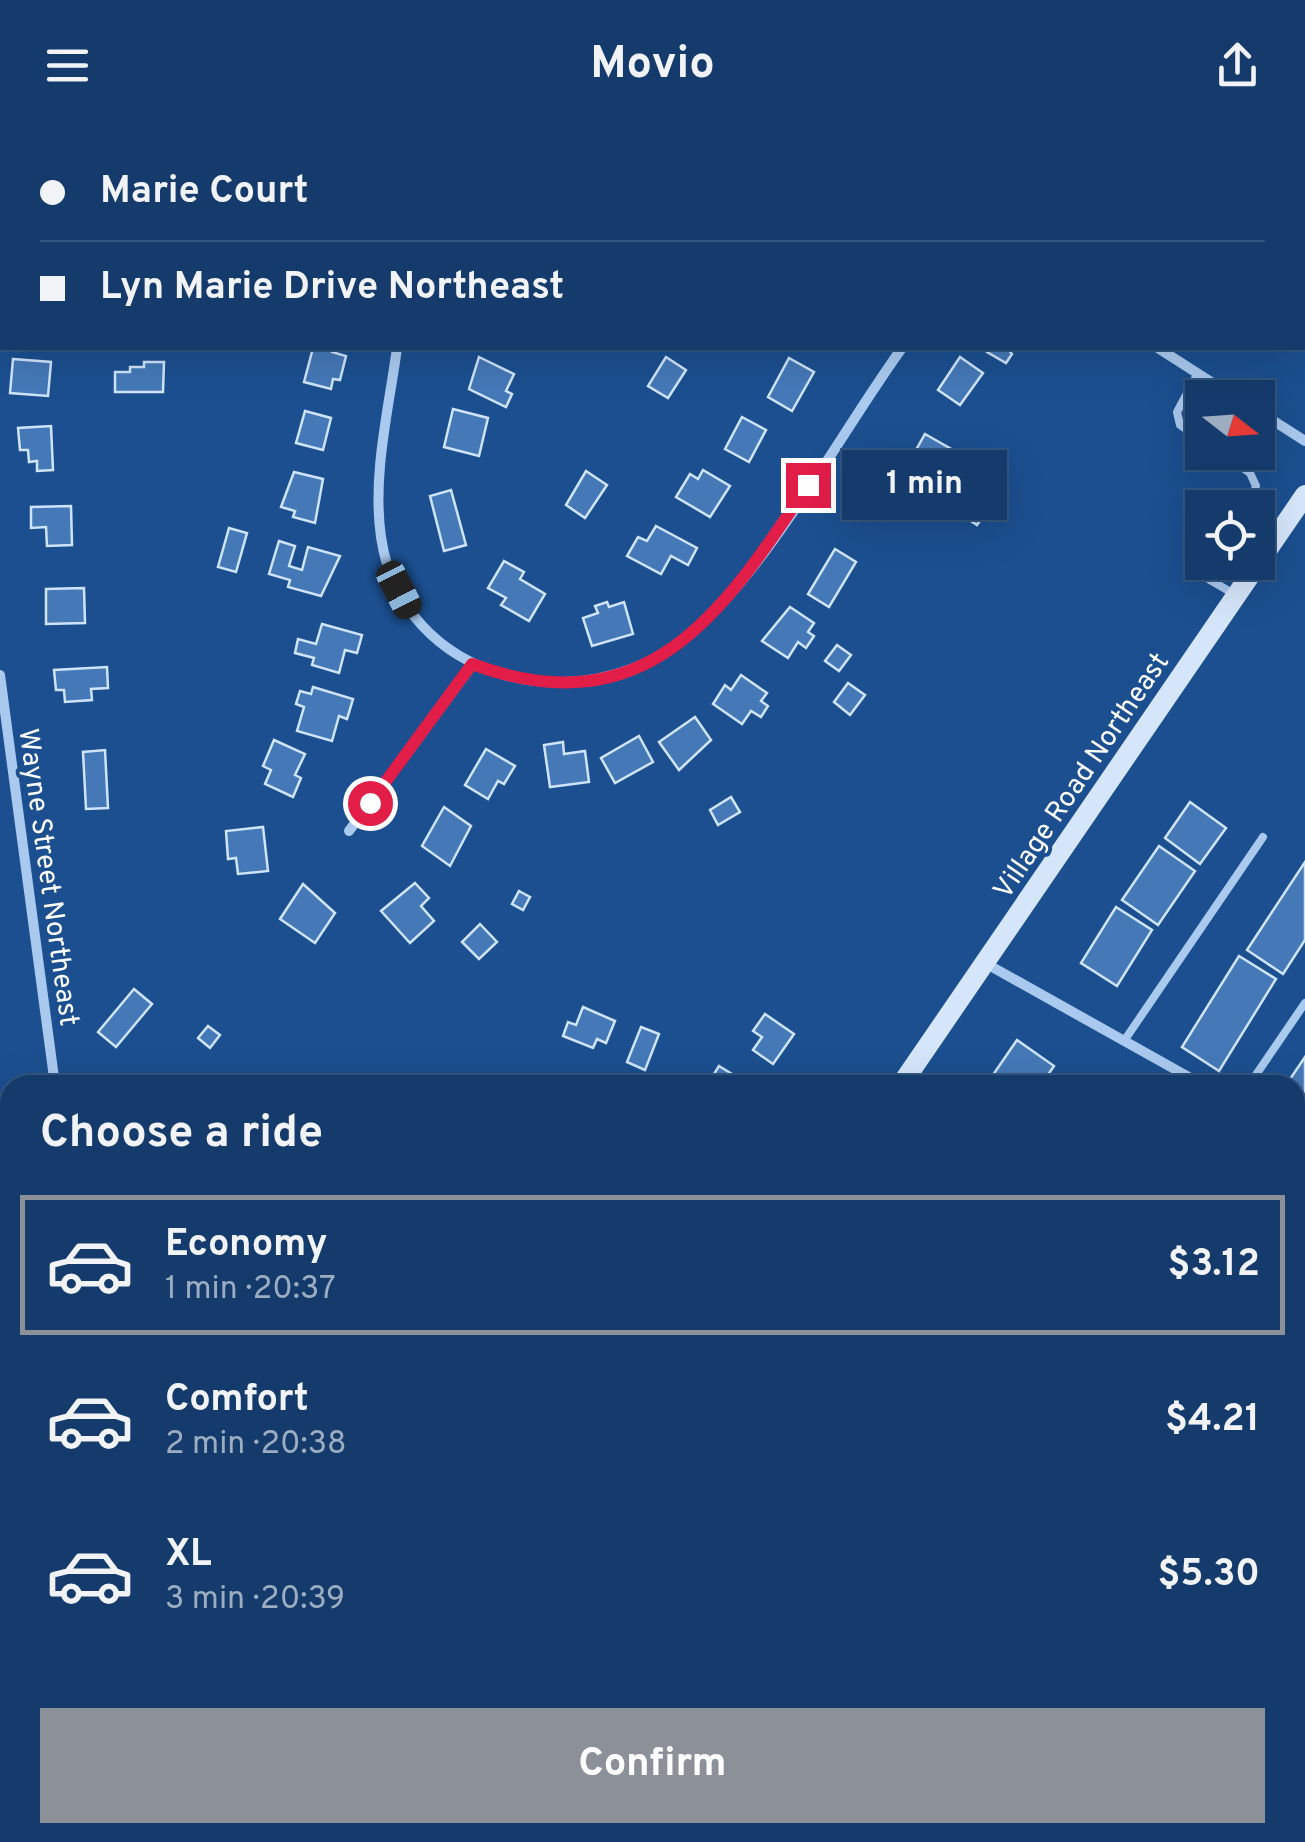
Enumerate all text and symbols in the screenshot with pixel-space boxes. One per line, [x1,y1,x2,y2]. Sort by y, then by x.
text: Movio [590,37,715,94]
icon: menu [40,38,95,93]
icon: share [1210,38,1265,93]
text: Marie Court [100,168,308,217]
text: Lyn Marie Drive Northeast [100,264,564,313]
north arrow [1185,380,1275,470]
map controls [1185,380,1275,580]
callout: 1 min [843,450,1008,520]
route end [786,463,831,508]
text: 1 min [886,465,963,505]
button: locate [1185,490,1275,580]
car [372,556,426,624]
street label: Village Road Northeast [987,646,1178,907]
street label: Wayne Street Northeast [8,726,86,1028]
route start [348,781,393,826]
text: Choose a ride [40,1106,323,1163]
icon: car [45,1220,135,1310]
text: Economy [165,1221,327,1270]
text: $3.12 [1167,1241,1260,1290]
text: 1 min · 20:37 [165,1270,336,1310]
icon: car [45,1375,135,1465]
text: Comfort [165,1376,309,1425]
text: $4.21 [1165,1396,1260,1445]
text: 2 min · 20:38 [165,1425,347,1465]
icon: car [45,1530,135,1620]
text: XL [165,1531,212,1580]
text: $5.30 [1157,1551,1260,1600]
text: 3 min · 20:39 [165,1580,345,1620]
button: Confirm [40,1708,1265,1823]

